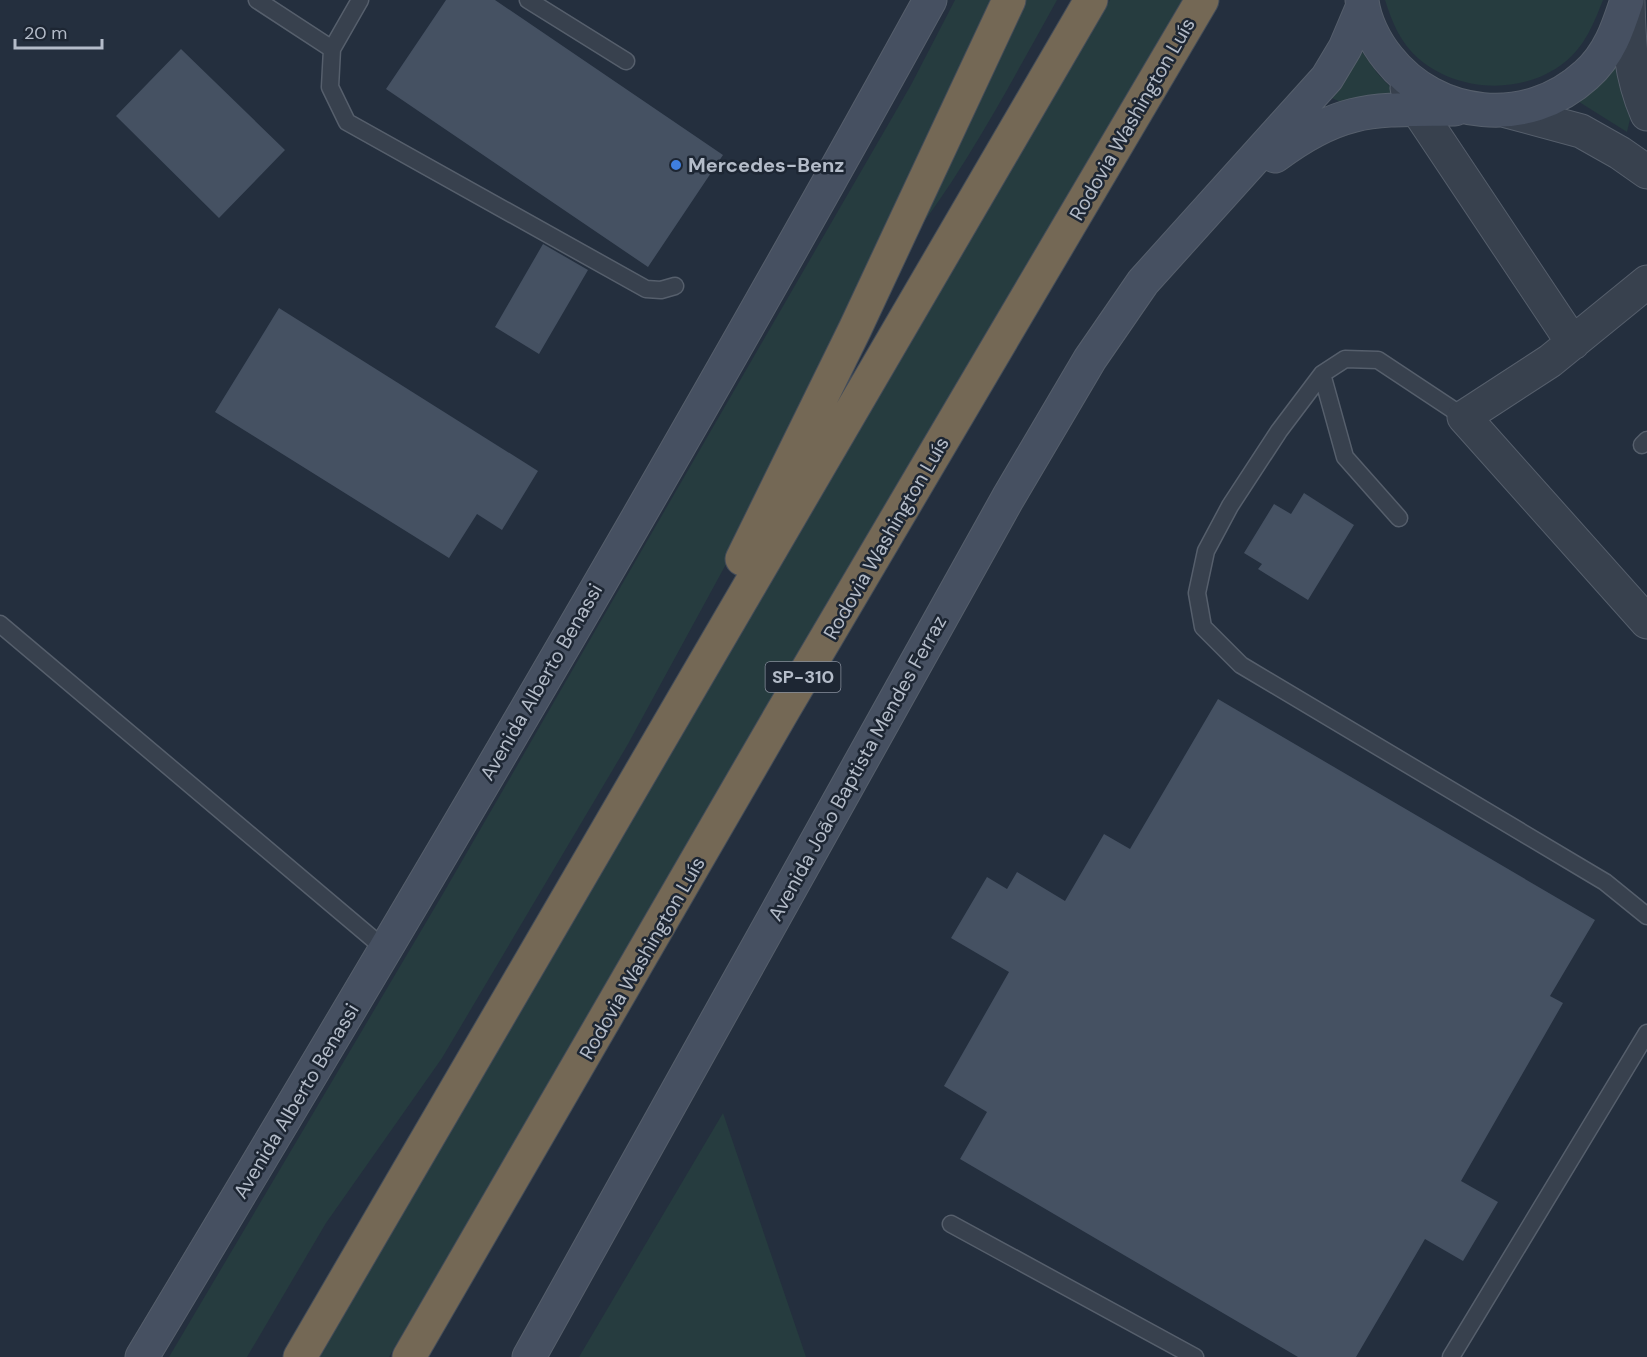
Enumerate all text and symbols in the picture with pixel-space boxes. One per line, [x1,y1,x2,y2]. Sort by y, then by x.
scale bar [15,12,102,50]
street label: Rodovia Washington Luís [1063,13,1201,225]
text: 20 m [24,21,67,45]
place label: Mercedes-Benz [688,152,844,178]
marker: Mercedes-Benz [669,158,683,172]
street label: Rodovia Washington Luís [817,432,955,644]
street label: Avenida Alberto Benassi [474,579,608,785]
street label: Avenida João Baptista Mendes Ferraz [762,611,952,925]
road number: SP-310 [766,662,840,692]
street label: Rodovia Washington Luís [573,852,711,1064]
street label: Avenida Alberto Benassi [227,999,365,1203]

